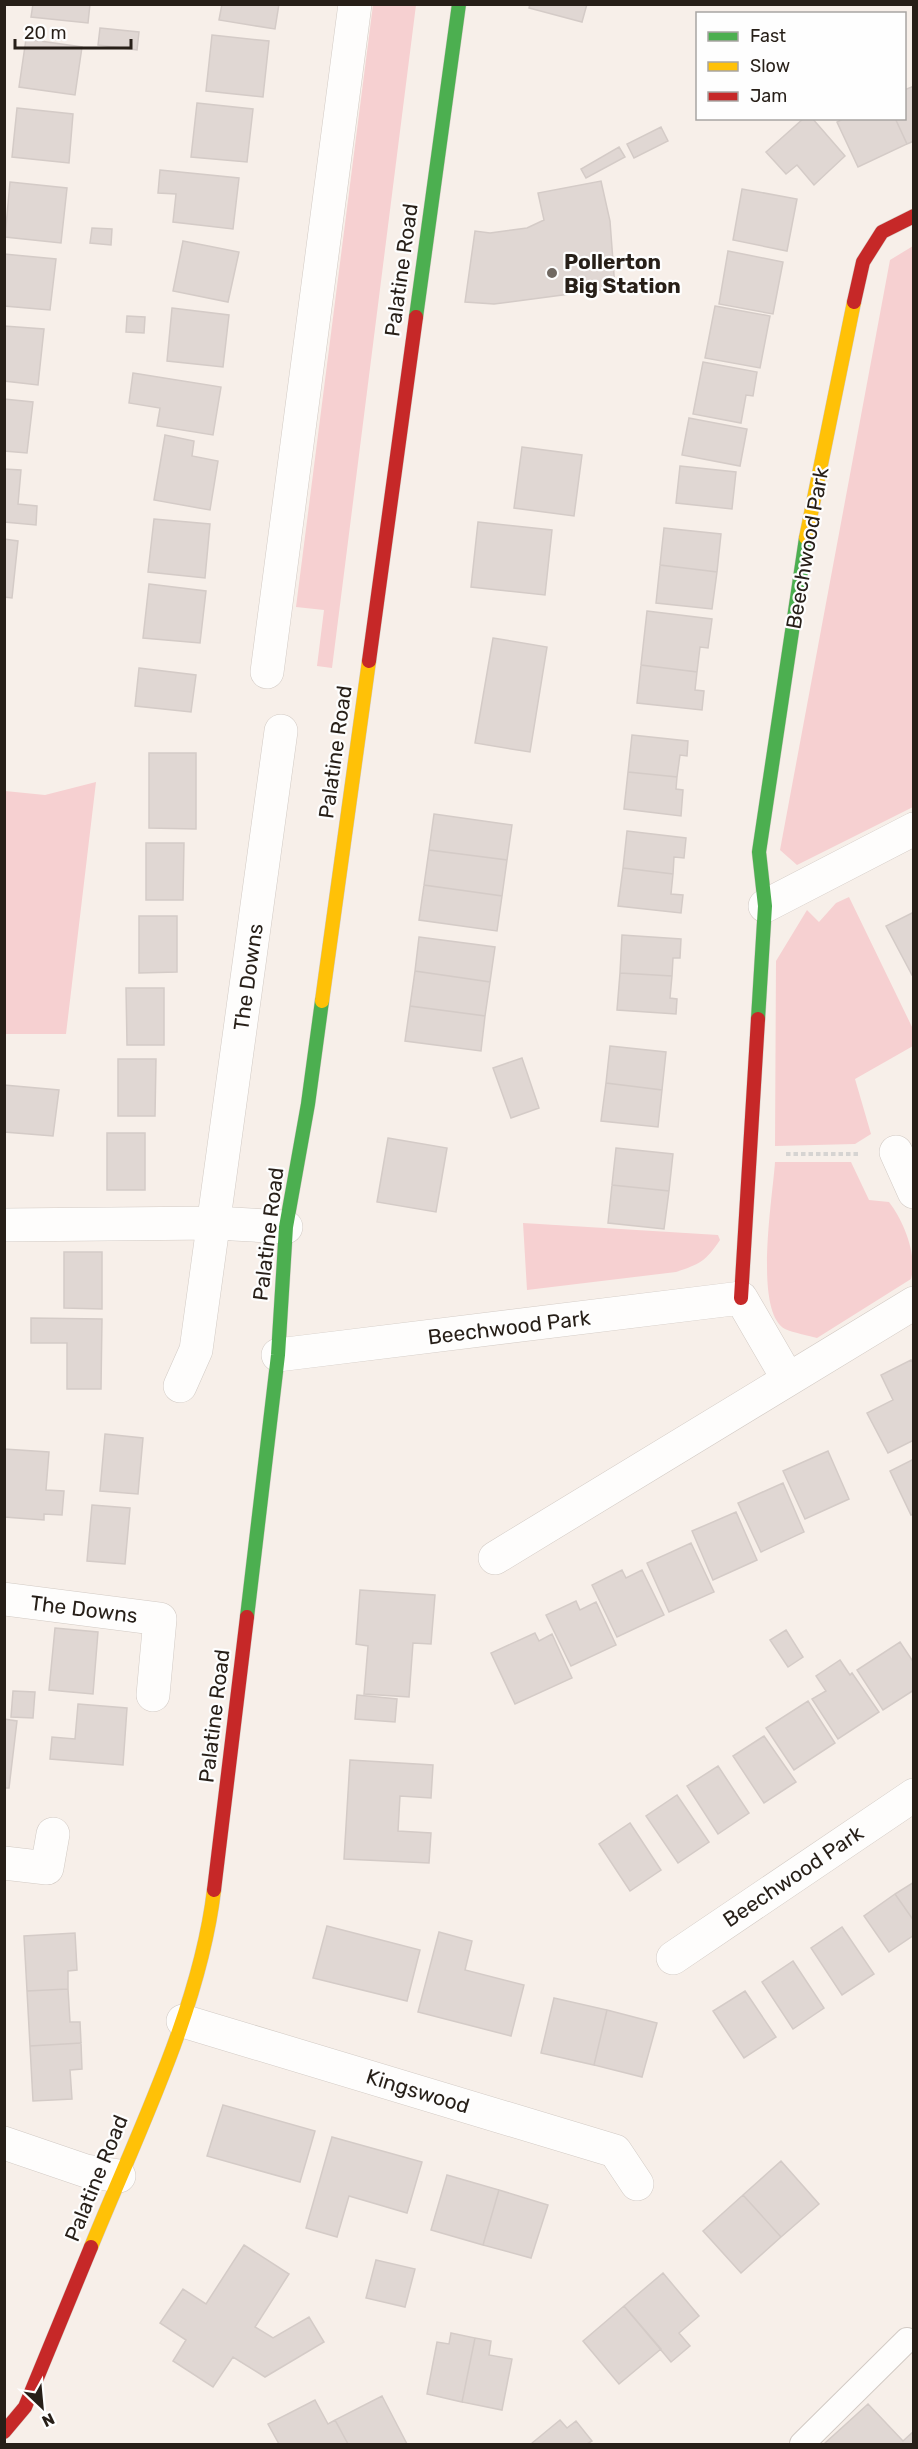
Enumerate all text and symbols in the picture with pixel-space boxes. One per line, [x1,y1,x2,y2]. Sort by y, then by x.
scale bar [15,12,130,50]
legend [696,12,906,120]
text: 20 m [24,22,66,44]
text: Fast [750,25,786,47]
text: Slow [750,55,790,77]
text: Jam [750,85,787,107]
street label: Palatine Road [379,202,423,338]
place label: Pollerton Big Station [564,249,681,298]
marker: Pollerton Big Station [545,266,559,280]
street label: Beechwood Park [780,465,834,631]
street label: Palatine Road [313,684,357,820]
street label: The Downs [228,922,268,1032]
street label: Palatine Road [247,1166,289,1302]
street label: Beechwood Park [426,1305,592,1349]
street label: The Downs [29,1590,139,1628]
street label: Palatine Road [193,1648,235,1784]
street label: Beechwood Park [718,1820,868,1932]
street label: Kingswood [363,2063,473,2119]
street label: Palatine Road [59,2111,133,2245]
north arrow [12,2377,72,2437]
text: N [39,2409,58,2431]

